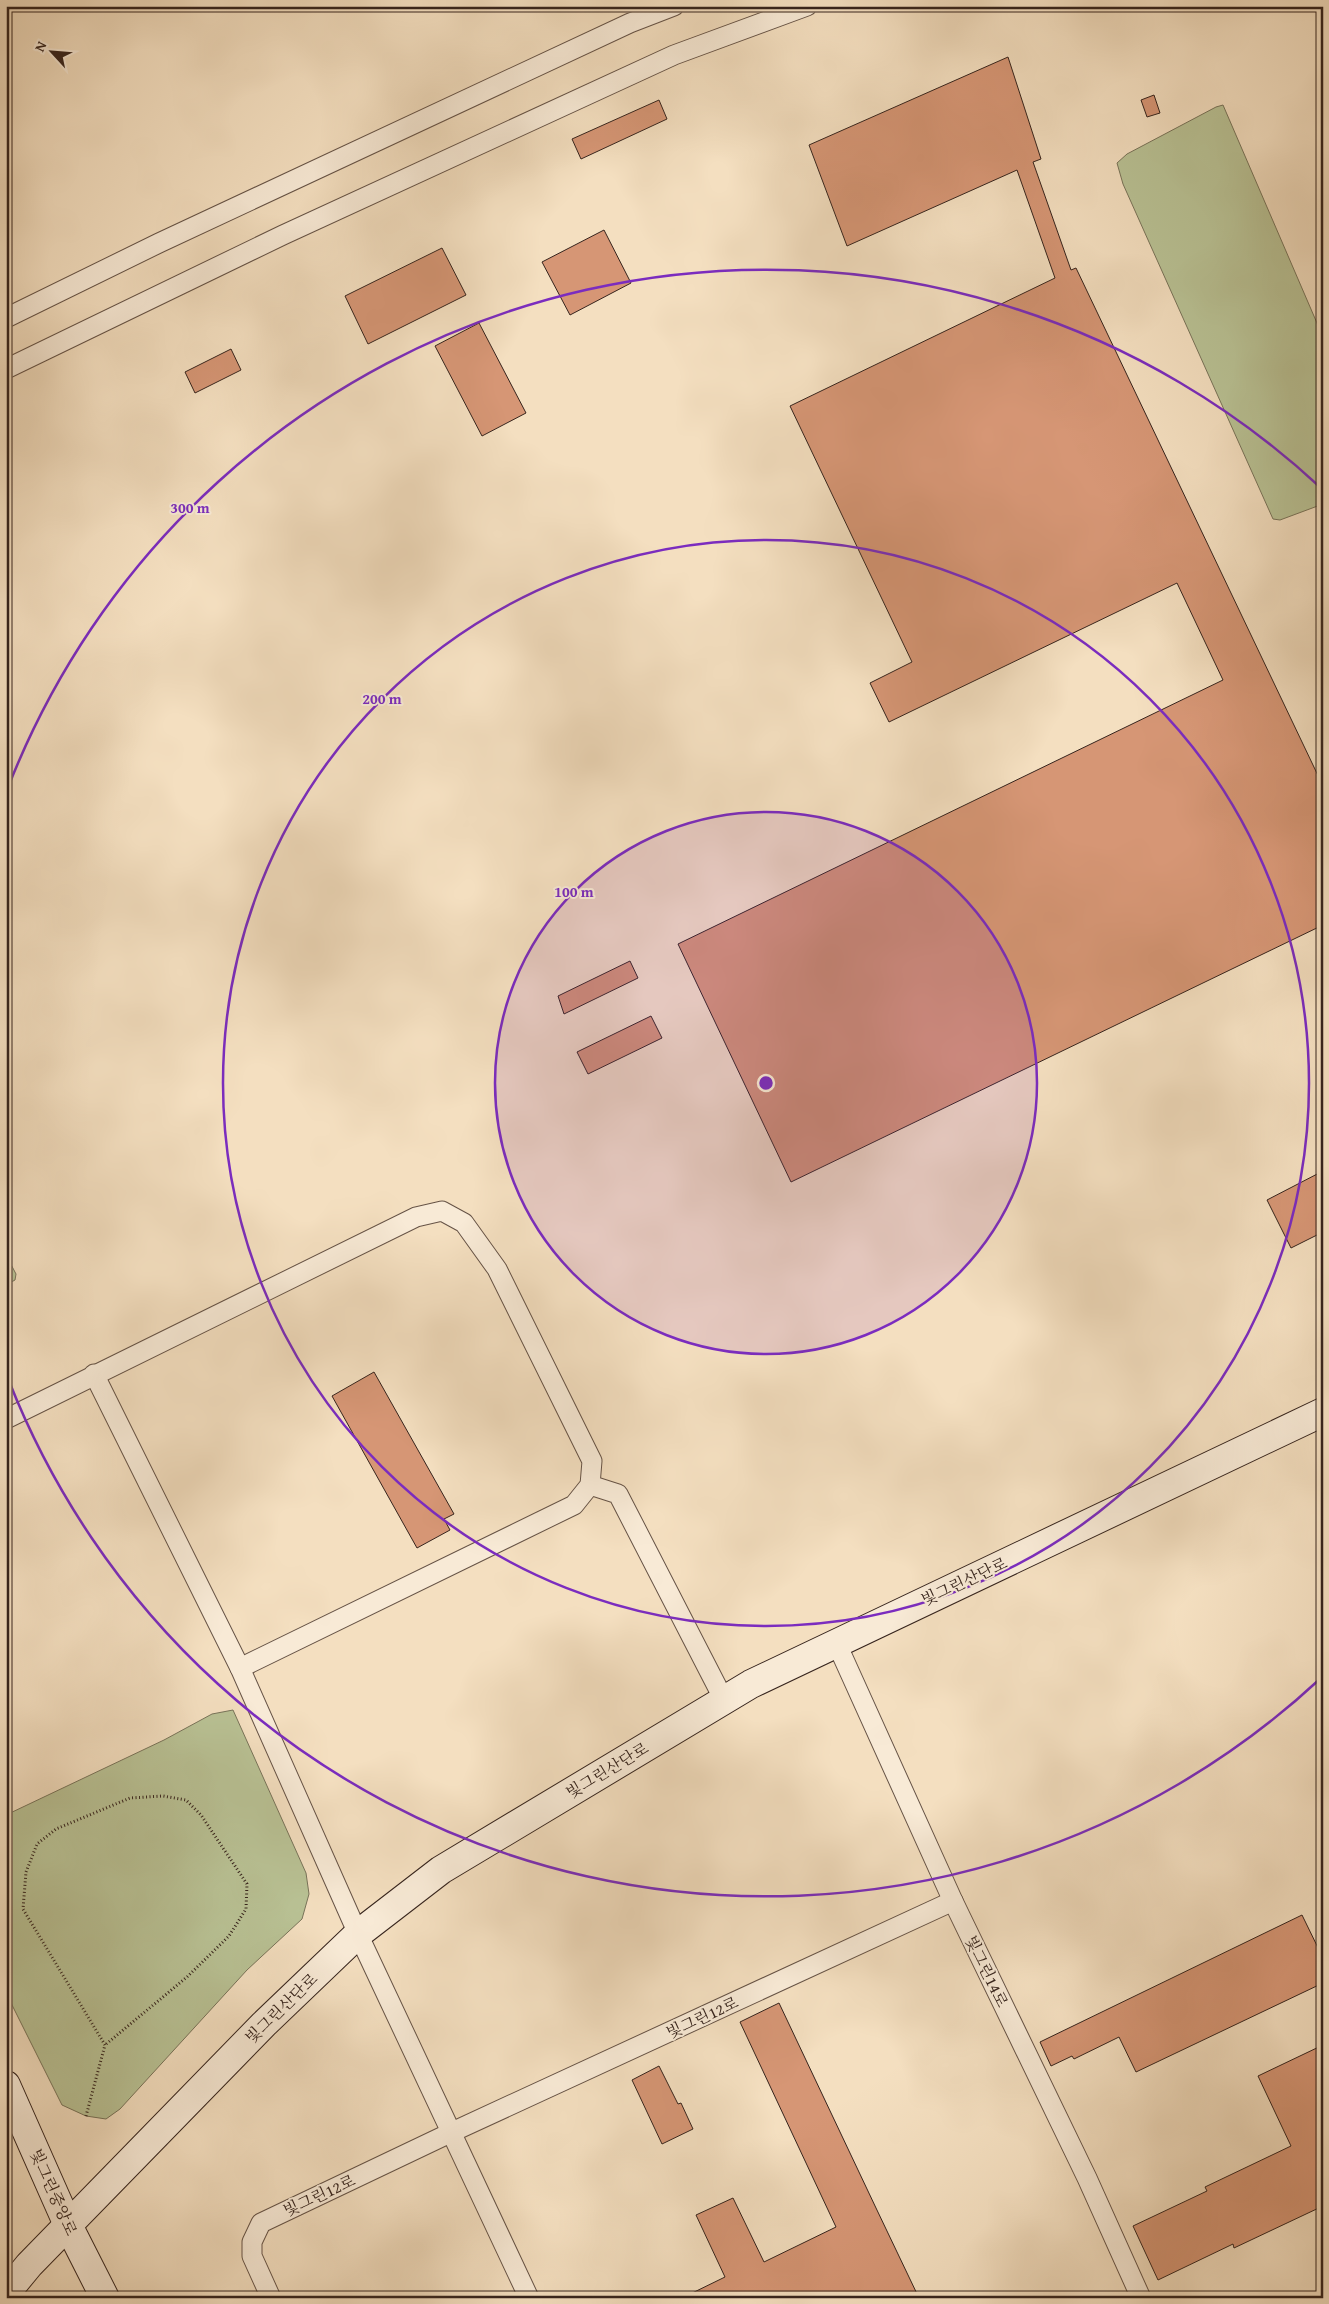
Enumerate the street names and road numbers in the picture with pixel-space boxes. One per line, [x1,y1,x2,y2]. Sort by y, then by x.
street label: 빛그린산단로 [917,1550,1012,1611]
street label: 빛그린산단로 [561,1736,653,1804]
street label: 빛그린14로 [959,1931,1015,2011]
street label: 빛그린산단로 [239,1967,323,2049]
street label: 빛그린12로 [662,1990,743,2044]
street label: 빛그린중앙로 [24,2145,84,2240]
street label: 빛그린12로 [279,2168,360,2222]

